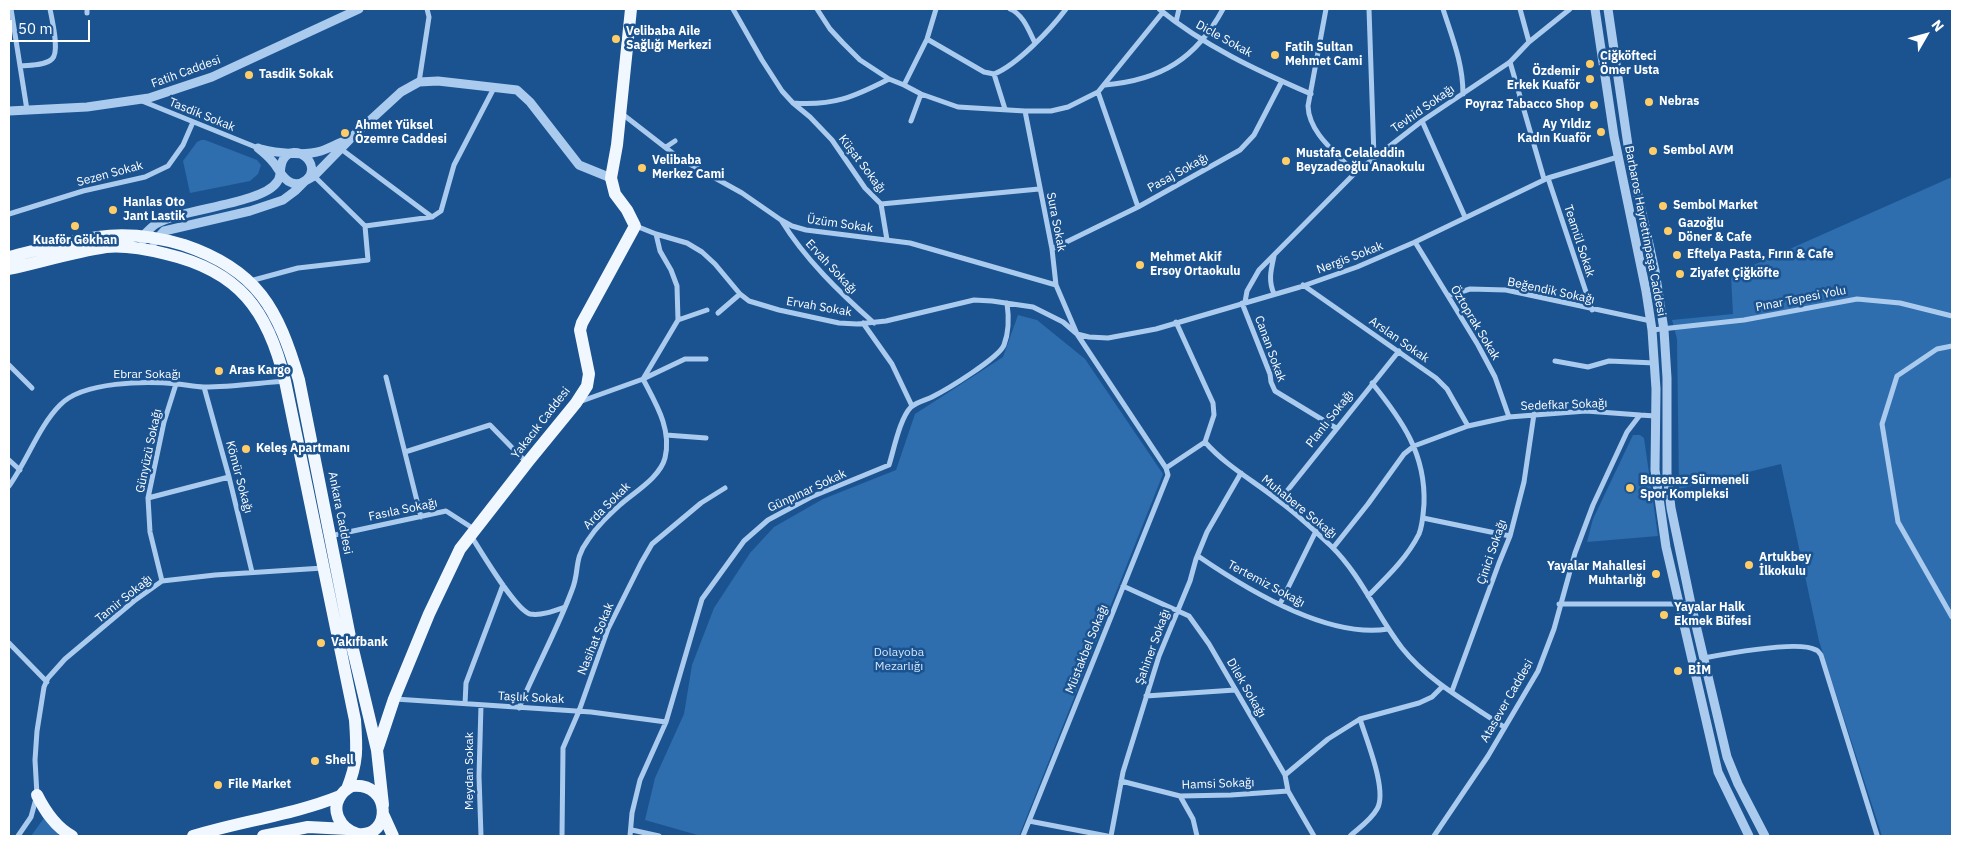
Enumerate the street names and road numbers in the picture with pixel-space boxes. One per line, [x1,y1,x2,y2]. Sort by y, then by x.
street label: Dicle Sokak [1193,18,1255,60]
street label: Fatih Caddesi [149,53,223,91]
street label: Tevhid Sokağı [1389,82,1457,136]
street label: Tasdik Sokak [167,95,237,135]
street label: Küşat Sokağı [835,132,889,196]
street label: Barbaros Hayrettinpaşa Caddesi [1621,145,1669,317]
street label: Pasaj Sokağı [1145,150,1211,196]
street label: Sezen Sokak [75,158,145,190]
street label: Sura Sokak [1043,191,1069,253]
street label: Teamül Sokak [1561,203,1597,279]
street label: Üzüm Sokak [806,212,874,236]
street label: Ervah Sokağı [802,237,860,297]
street label: Nergis Sokak [1315,239,1385,277]
street label: Beğendik Sokağı [1506,275,1596,307]
street label: Öztoprak Sokak [1447,283,1503,363]
street label: Pınar Tepesi Yolu [1755,283,1847,315]
street label: Ervah Sokak [785,294,853,320]
street label: Canan Sokak [1251,314,1289,384]
street label: Arslan Sokak [1366,314,1432,366]
street label: Ebrar Sokağı [113,368,181,382]
street label: Yakacık Caddesi [509,384,573,462]
street label: Planlı Sokağı [1303,388,1357,450]
street label: Sedefkar Sokağı [1520,396,1608,414]
street label: Günyüzü Sokağı [133,408,165,494]
street label: Kömür Sokağı [222,439,256,515]
street label: Günpınar Sokak [765,466,849,516]
street label: Ankara Caddesi [325,470,355,556]
street label: Muhabere Sokağı [1258,472,1340,542]
street label: Arda Sokak [580,479,634,533]
street label: Fasıla Sokağı [367,496,439,524]
street label: Çinici Sokağı [1474,518,1510,586]
street label: Tertemiz Sokağı [1225,558,1307,610]
street label: Tamir Sokağı [93,572,155,626]
street label: Nasihat Sokak [575,601,617,677]
street label: Müstakbel Sokağı [1063,602,1111,696]
street label: Şahiner Sokağı [1133,607,1173,687]
street label: Dilek Sokağı [1223,656,1269,720]
street label: Atasever Caddesi [1477,657,1537,745]
street label: Taşlık Sokak [497,689,565,707]
street label: Meydan Sokak [463,732,477,810]
street label: Hamsi Sokağı [1181,776,1255,792]

